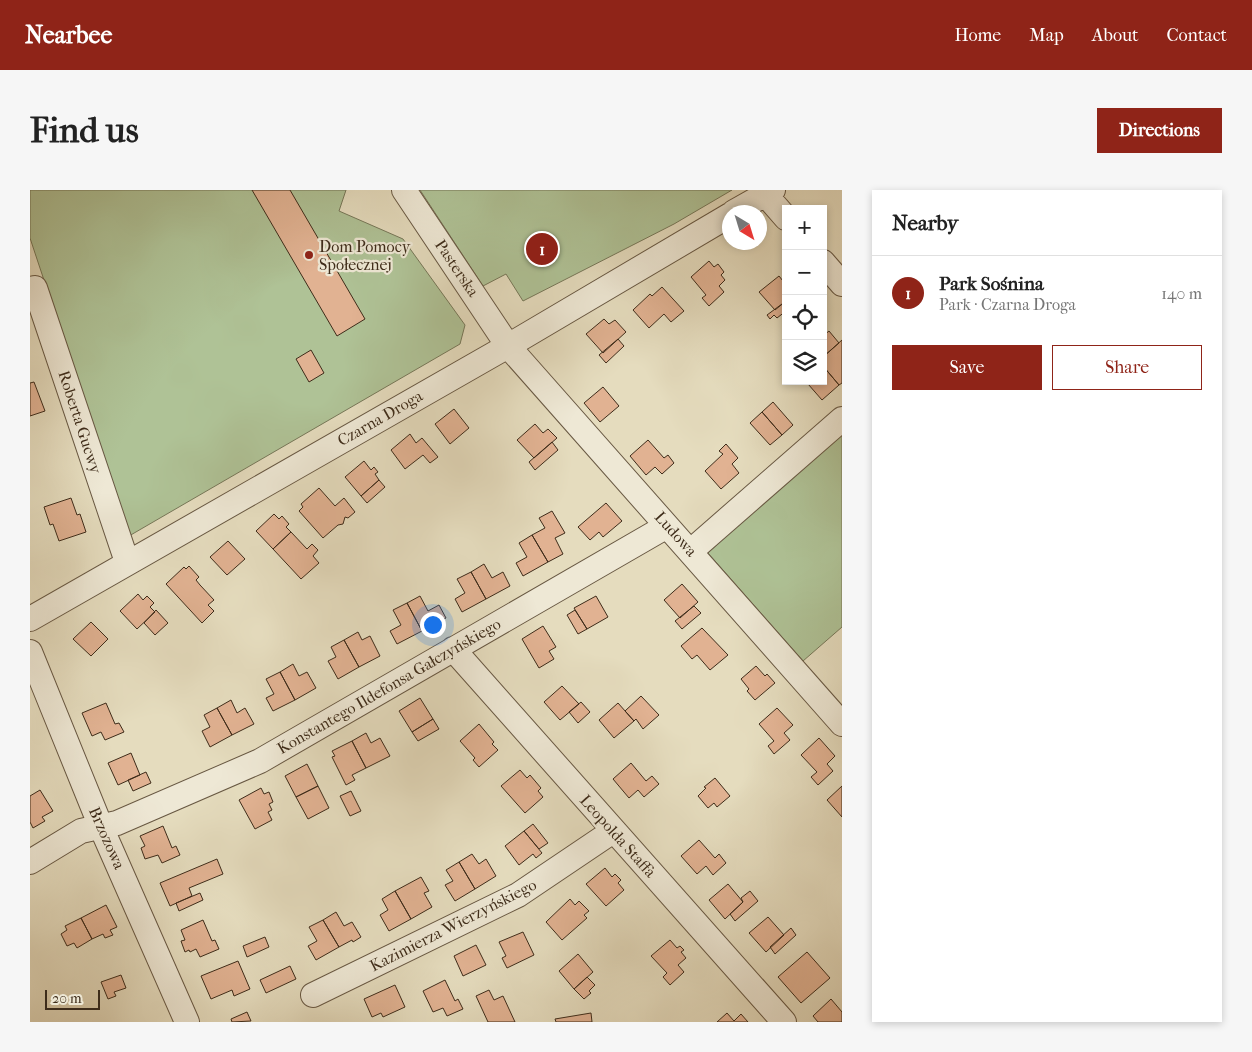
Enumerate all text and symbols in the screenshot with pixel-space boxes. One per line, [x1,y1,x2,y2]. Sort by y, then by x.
text: Nearbee [25,21,112,49]
text: Home [954,25,1001,46]
text: Map [1029,25,1064,46]
text: About [1092,25,1138,46]
text: Contact [1166,25,1227,46]
button: Directions [1097,108,1222,153]
text: Find us [30,110,139,151]
north arrow [722,205,767,250]
map controls [782,205,827,385]
button: + [782,205,827,250]
text: Nearby [892,211,958,235]
pin: 1 [526,230,558,268]
street label: Pasterska [431,236,483,301]
place label: Dom Pomocy Społecznej [319,237,411,274]
marker: Dom Pomocy Społecznej [303,249,315,261]
button: − [782,250,827,295]
text: Park Sośnina [939,273,1044,295]
text: 1 [905,284,911,303]
text: 140 m [1161,284,1202,303]
button: locate [782,295,827,340]
text: Park · Czarna Droga [939,295,1076,314]
button: layers [782,340,827,385]
button: Save [892,345,1042,390]
button: Share [1052,345,1202,390]
street label: Roberta Gucwy [54,368,106,476]
street label: Czarna Droga [334,386,426,450]
street label: Ludowa [651,507,702,561]
your location [420,612,446,638]
street label: Konstantego Ildefonsa Gałczyńskiego [274,614,504,758]
street label: Leopolda Staffa [576,791,660,882]
street label: Brzozowa [85,804,129,873]
street label: Kazimierza Wierzyńskiego [366,875,540,975]
scale bar [45,987,100,1010]
text: 20 m [52,990,82,1007]

